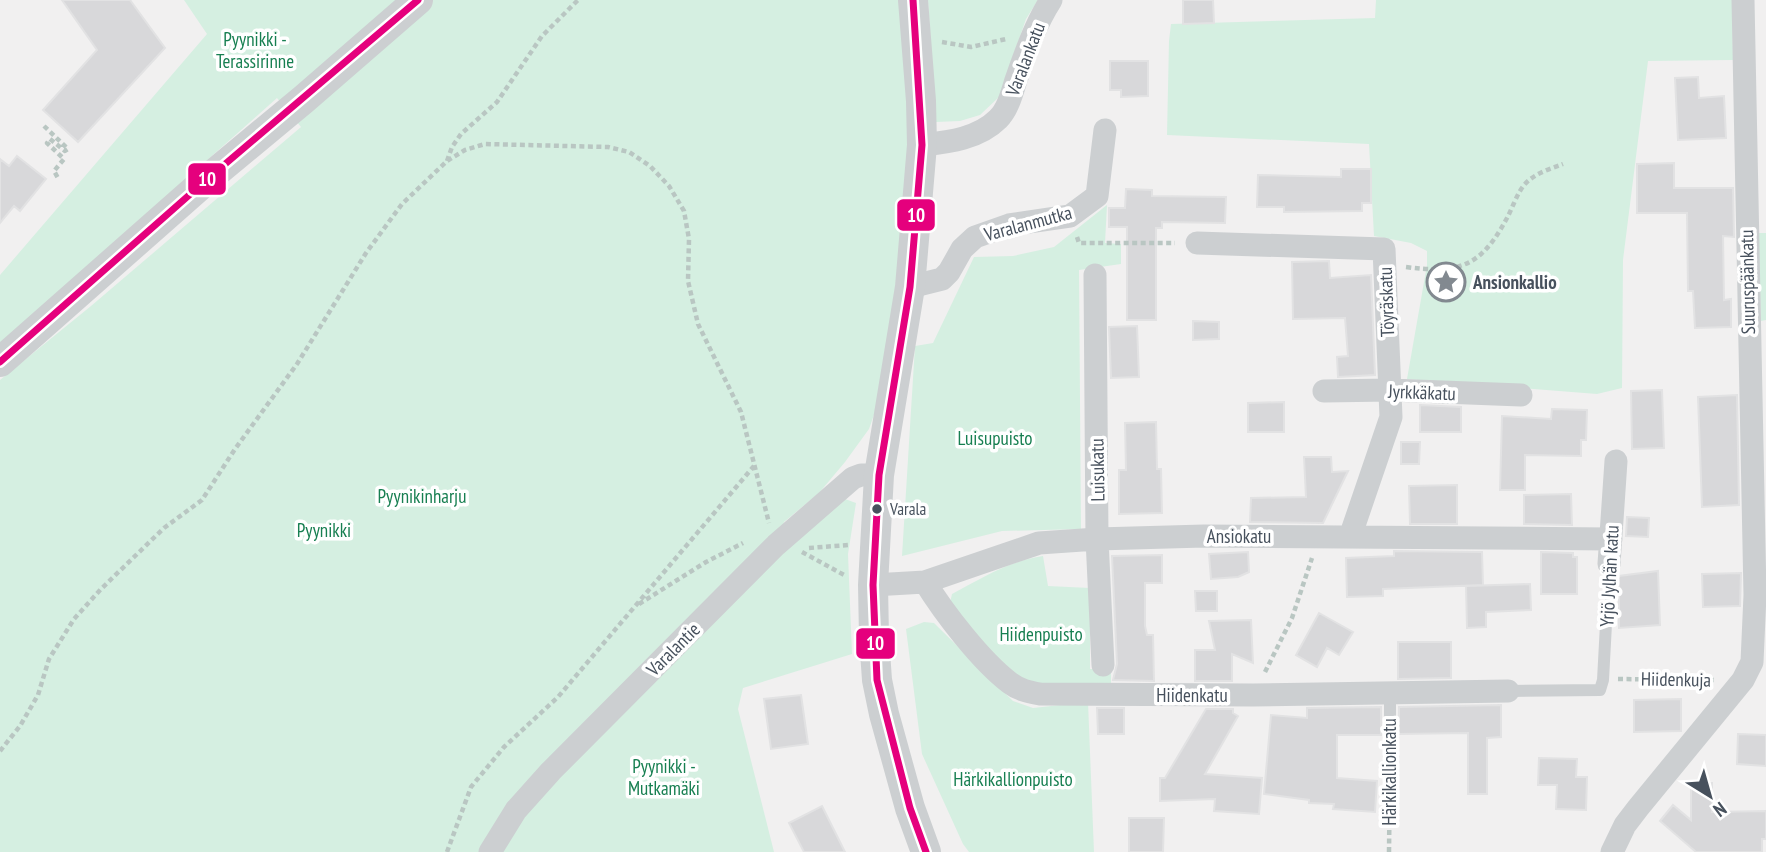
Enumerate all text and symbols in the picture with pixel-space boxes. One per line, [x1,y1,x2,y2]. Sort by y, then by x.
street label: Varalankatu [1000,19,1050,100]
park label: Pyynikki - Terassirinne [216,27,294,73]
line badge: 10 [187,162,227,196]
text: 10 [198,167,216,191]
line badge: 10 [896,198,936,232]
street label: Varalanmutka [981,200,1074,246]
text: 10 [907,203,925,227]
street label: Suuruspäänkatu [1734,229,1760,335]
place icon: Ansionkallio [1425,261,1467,303]
street label: Töyräskatu [1373,267,1399,337]
place label: Ansionkallio [1472,270,1557,294]
street label: Jyrkkäkatu [1387,379,1456,405]
park label: Luisupuisto [958,426,1033,450]
street label: Luisukatu [1084,438,1110,502]
park label: Pyynikinharju [378,484,466,508]
place label: Varala [889,498,926,520]
marker: Varala [870,502,884,516]
park label: Pyynikki [297,518,351,542]
street label: Ansiokatu [1207,524,1271,548]
street label: Yrjö Jylhän katu [1594,524,1624,628]
street label: Varalantie [640,617,705,682]
park label: Hiidenpuisto [999,622,1083,646]
line badge: 10 [855,627,896,660]
text: 10 [866,631,884,655]
street label: Hiidenkuja [1641,666,1711,692]
street label: Hiidenkatu [1156,683,1228,707]
street label: Härkikallionkatu [1377,718,1401,826]
park label: Pyynikki - Mutkamäki [628,754,700,800]
north arrow [1675,761,1745,831]
park label: Härkikallionpuisto [953,767,1073,791]
text: N [1709,797,1732,822]

